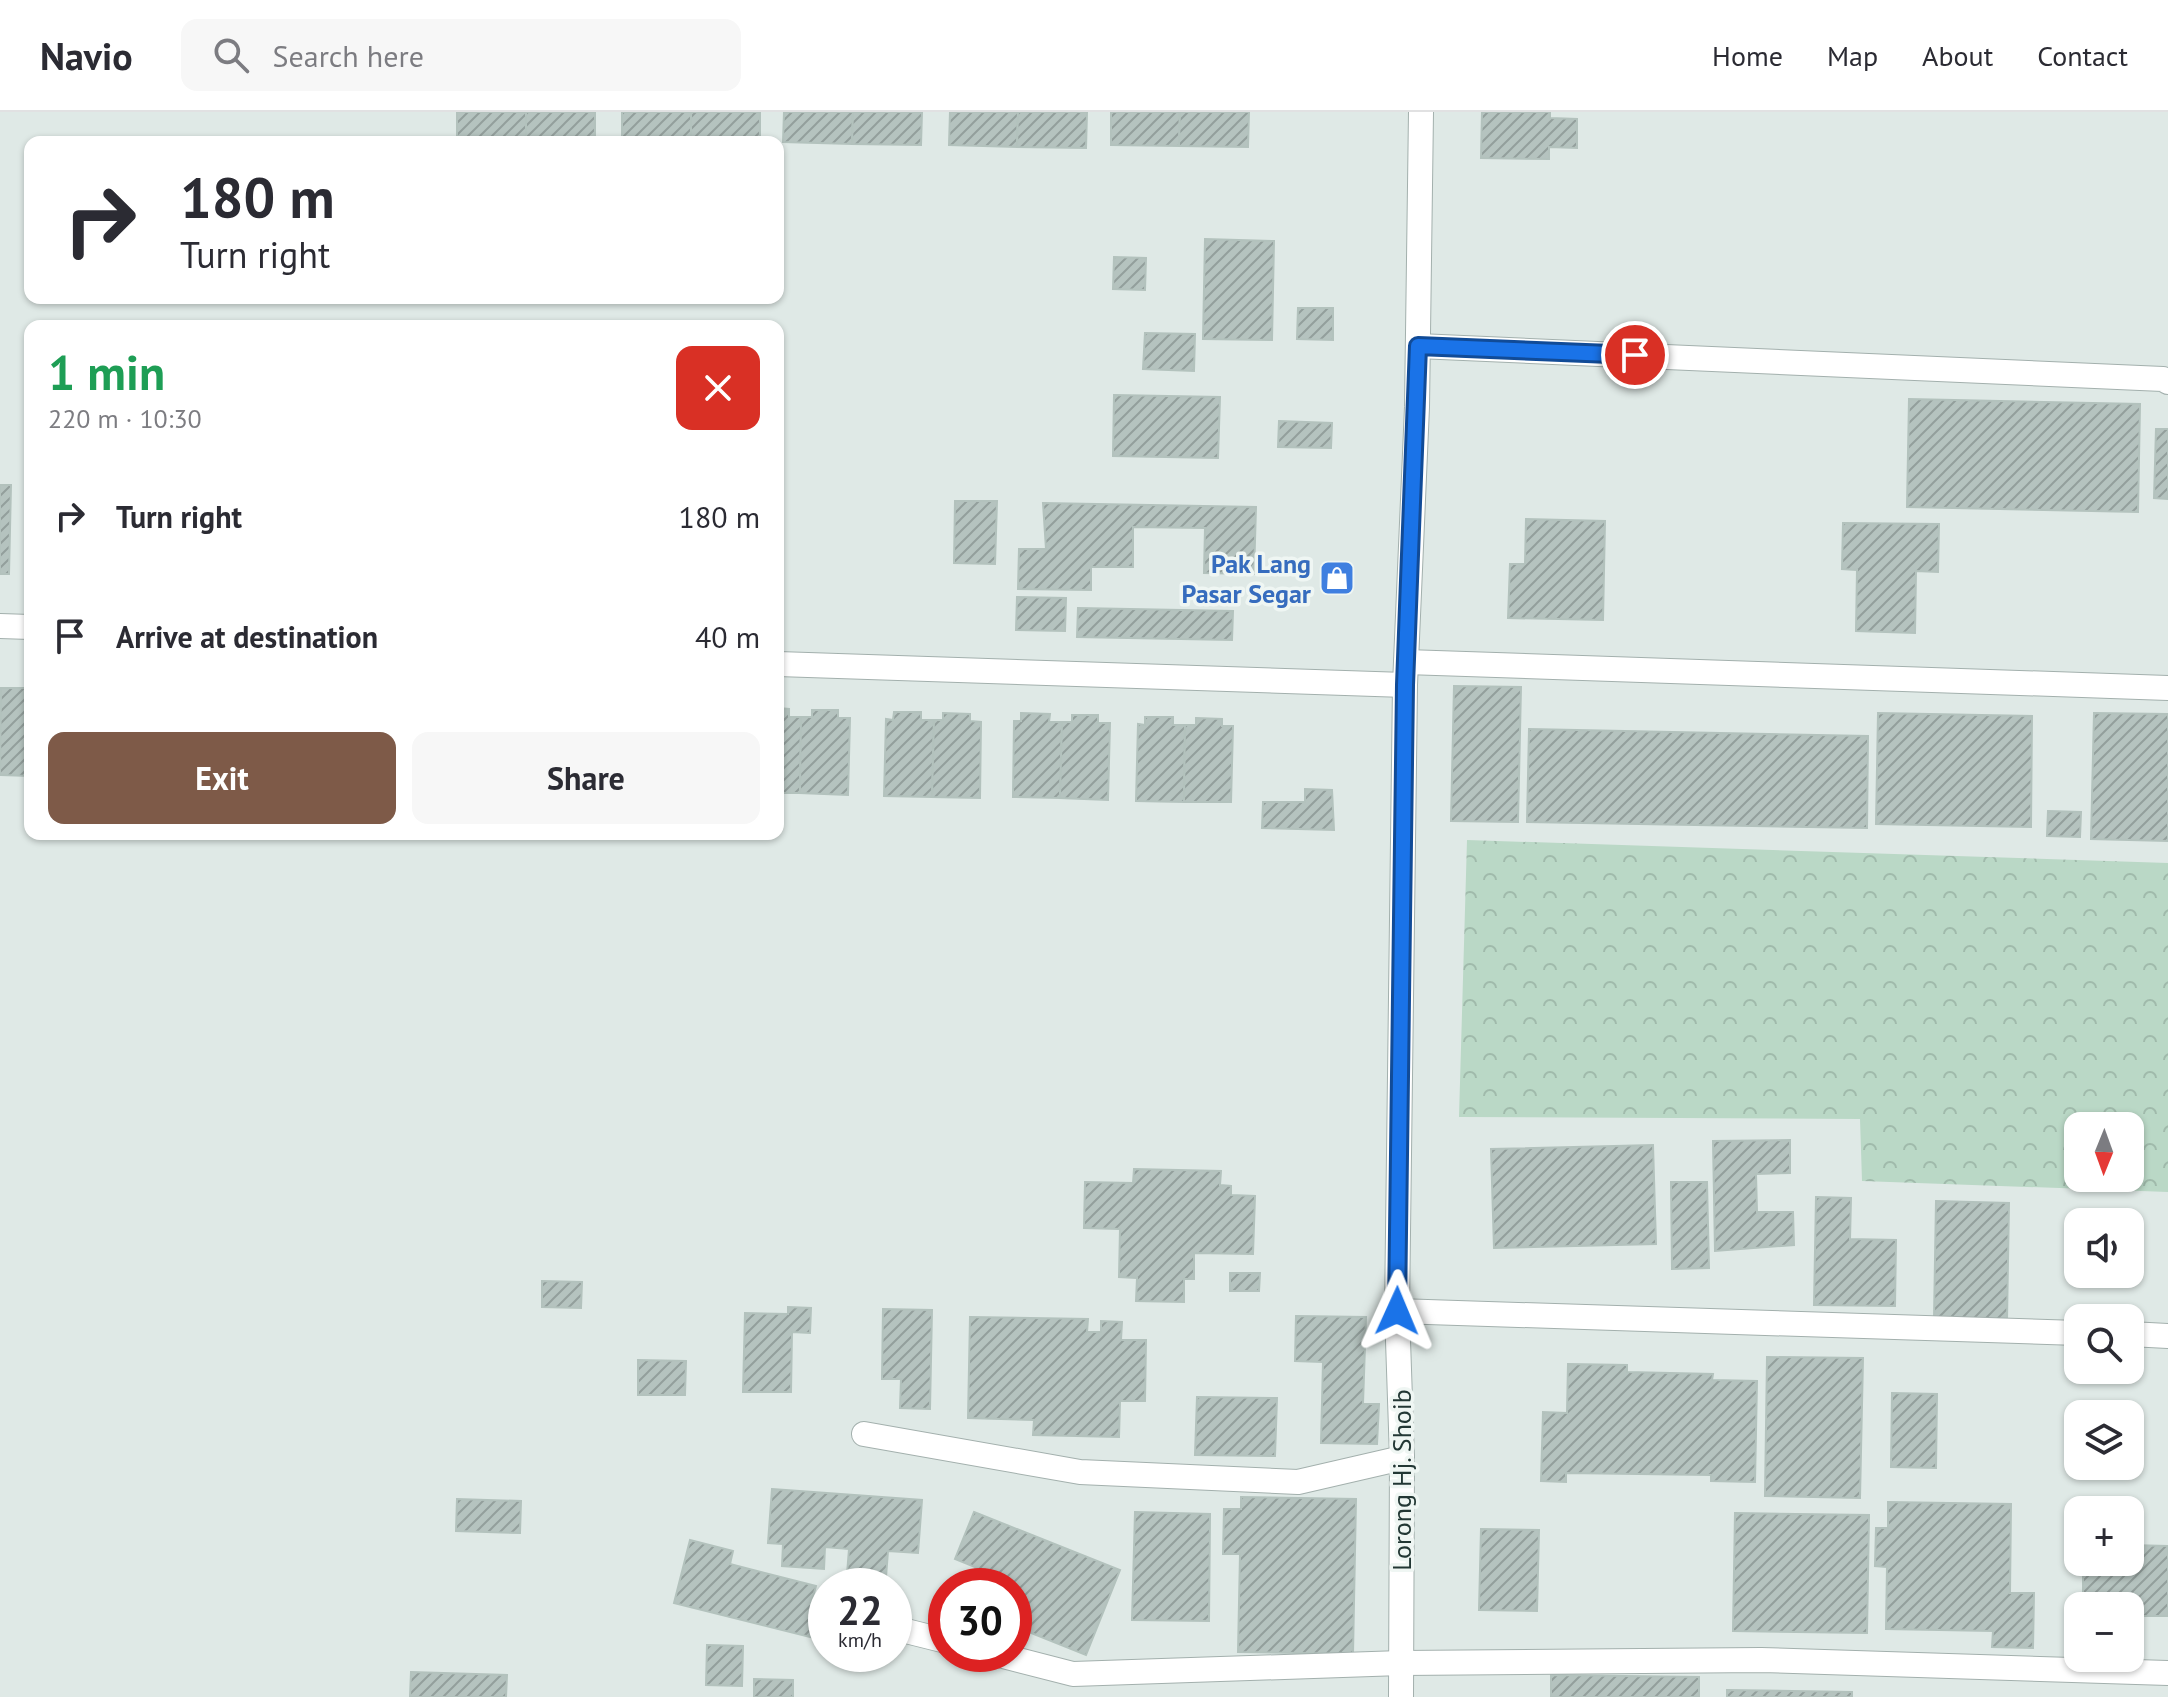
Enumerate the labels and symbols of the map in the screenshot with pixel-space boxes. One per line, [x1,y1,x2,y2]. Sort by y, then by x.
pin [1601,321,1669,389]
place label: Pak Lang Pasar Segar [1182,547,1312,610]
shop icon: Pak Lang Pasar Segar [1318,559,1356,597]
north arrow [2064,1112,2144,1192]
position arrow [1355,1269,1439,1353]
street label: Lorong Hj. Shoib [1385,1389,1418,1571]
speed limit sign: 30 [928,1568,1032,1672]

